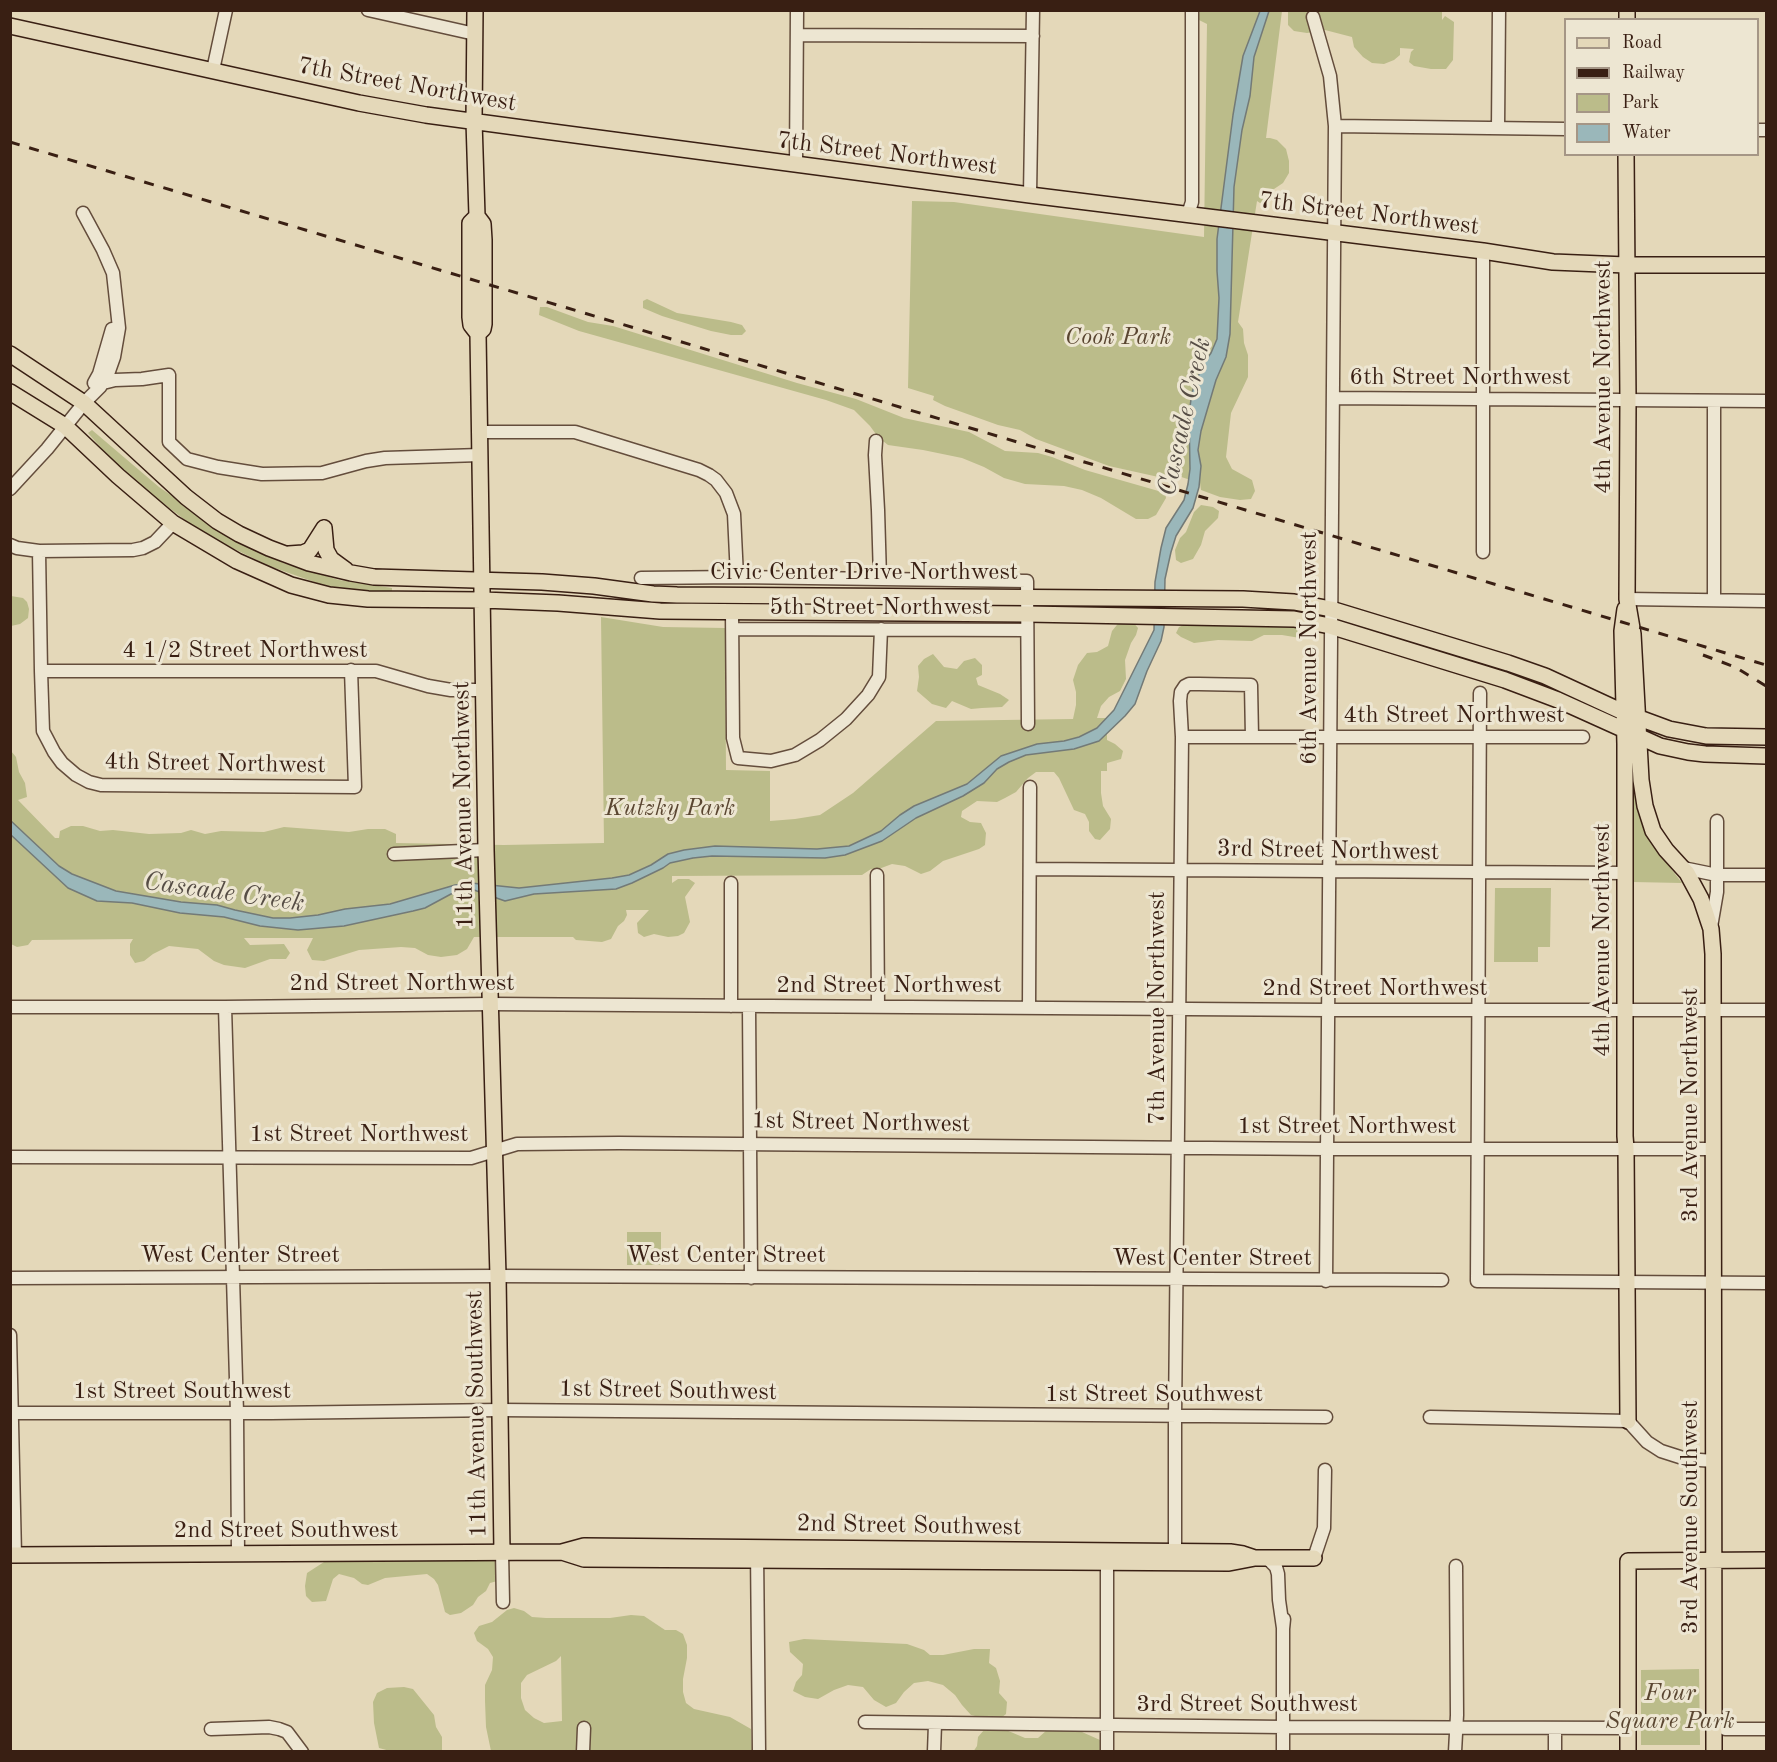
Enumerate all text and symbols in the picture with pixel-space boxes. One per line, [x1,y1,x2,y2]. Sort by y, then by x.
legend [1564,18,1759,156]
text: Road [1622,34,1662,52]
street label: 7th Street Northwest [295,52,519,118]
text: Railway [1622,64,1685,82]
text: Park [1622,94,1659,112]
text: Water [1622,124,1671,142]
street label: 7th Street Northwest [775,126,999,182]
street label: 7th Street Northwest [1257,186,1481,242]
street label: 4th Avenue Northwest [1590,260,1618,494]
park label: Cook Park [1065,324,1171,352]
water label: Cascade Creek [1152,335,1218,499]
street label: 6th Street Northwest [1349,364,1571,392]
street label: 6th Avenue Northwest [1296,531,1324,765]
street label: Civic Center Drive Northwest [710,559,1018,587]
street label: 5th Street Northwest [769,594,991,622]
street label: 4 1/2 Street Northwest [122,637,368,665]
street label: 11th Avenue Northwest [447,681,481,929]
street label: 4th Street Northwest [1343,702,1565,730]
street label: 4th Street Northwest [104,748,326,780]
park label: Kutzky Park [605,795,735,823]
street label: 4th Avenue Northwest [1589,823,1617,1057]
street label: 3rd Street Northwest [1217,835,1439,867]
water label: Cascade Creek [142,866,306,920]
street label: 7th Avenue Northwest [1144,891,1172,1125]
street label: 2nd Street Northwest [289,970,515,998]
street label: 2nd Street Northwest [776,972,1002,1000]
street label: 2nd Street Northwest [1262,975,1488,1003]
street label: 3rd Avenue Northwest [1677,988,1705,1222]
street label: 1st Street Northwest [751,1107,971,1139]
street label: 1st Street Northwest [1238,1113,1456,1141]
street label: 1st Street Northwest [250,1121,468,1149]
street label: West Center Street [140,1242,340,1270]
street label: West Center Street [626,1242,826,1270]
street label: West Center Street [1112,1245,1312,1273]
street label: 11th Avenue Southwest [460,1290,494,1538]
street label: 1st Street Southwest [559,1375,777,1407]
street label: 1st Street Southwest [73,1378,291,1406]
street label: 1st Street Southwest [1045,1381,1263,1409]
street label: 3rd Avenue Southwest [1677,1400,1705,1634]
street label: 2nd Street Southwest [796,1510,1022,1542]
street label: 2nd Street Southwest [174,1517,398,1545]
park label: Four Square Park [1605,1680,1735,1736]
street label: 3rd Street Southwest [1136,1691,1358,1719]

